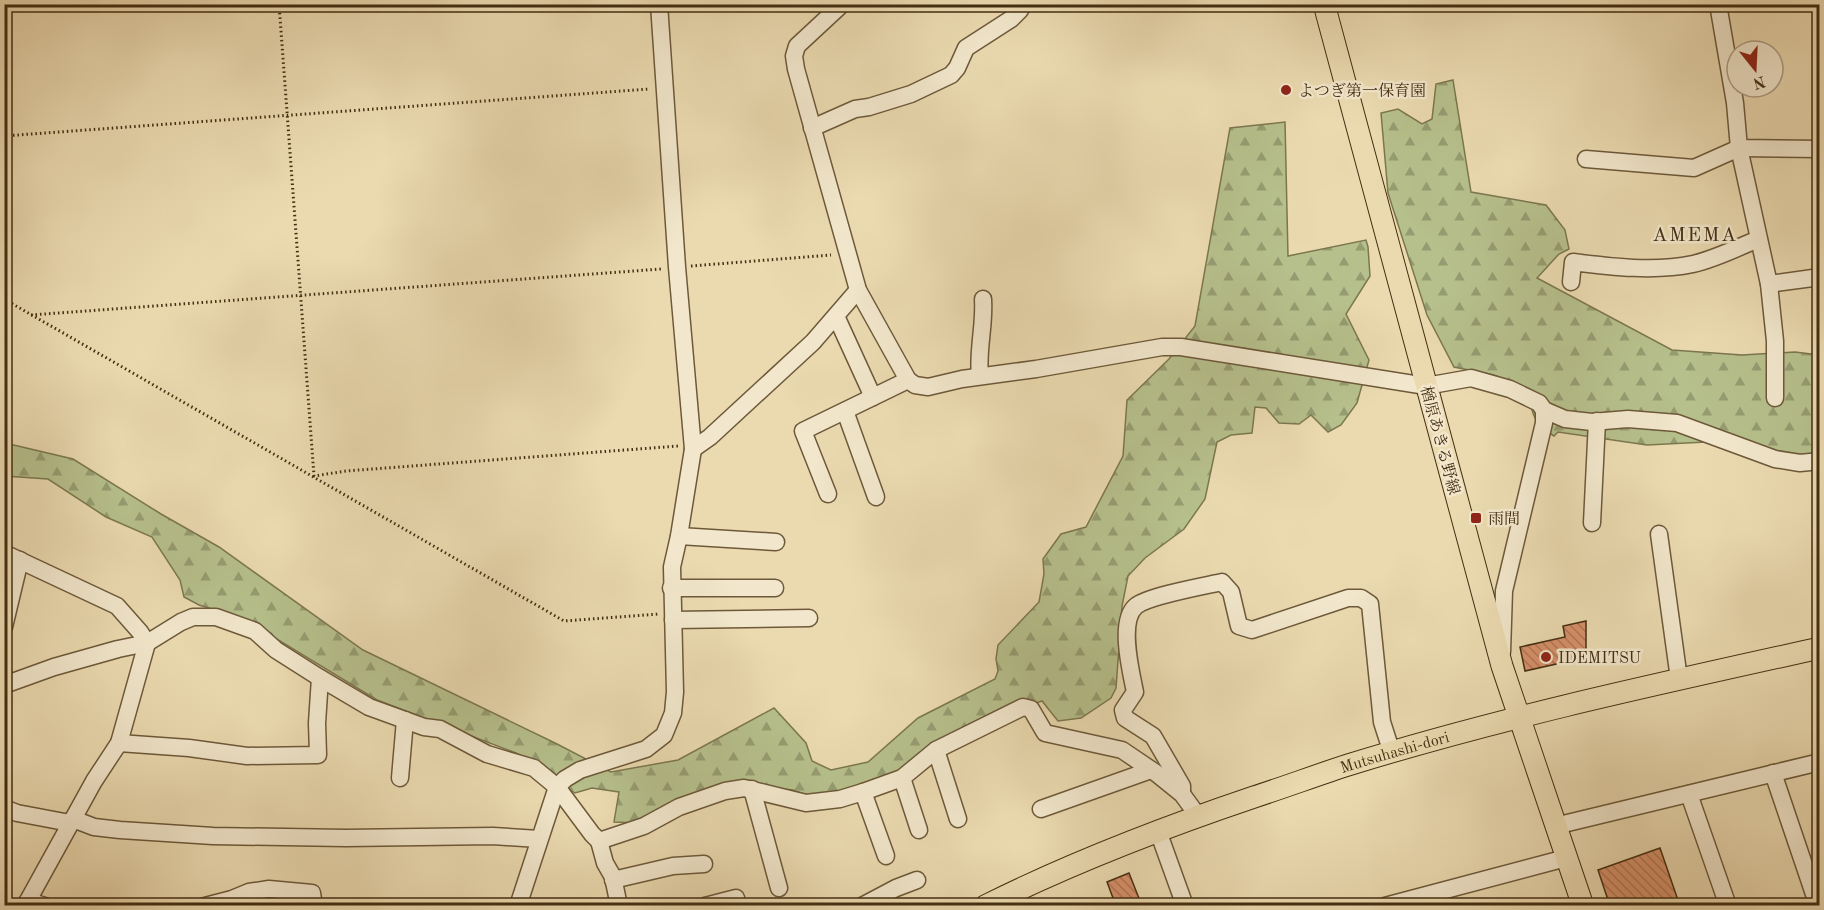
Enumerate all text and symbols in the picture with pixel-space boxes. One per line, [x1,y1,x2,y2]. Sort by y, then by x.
north arrow [1725,39,1785,99]
text: N [1750,72,1767,91]
place label: よつぎ第一保育園 [1298,82,1426,100]
marker: よつぎ第一保育園 [1279,83,1293,97]
district label: AMEMA [1652,226,1738,246]
street label: 楢原あきる野線 [1417,384,1463,497]
place label: 雨間 [1488,510,1520,528]
marker: 雨間 [1469,511,1483,525]
marker: IDEMITSU [1539,650,1553,664]
place label: IDEMITSU [1558,651,1641,667]
street label: Mutsuhashi-dori [1338,730,1451,777]

